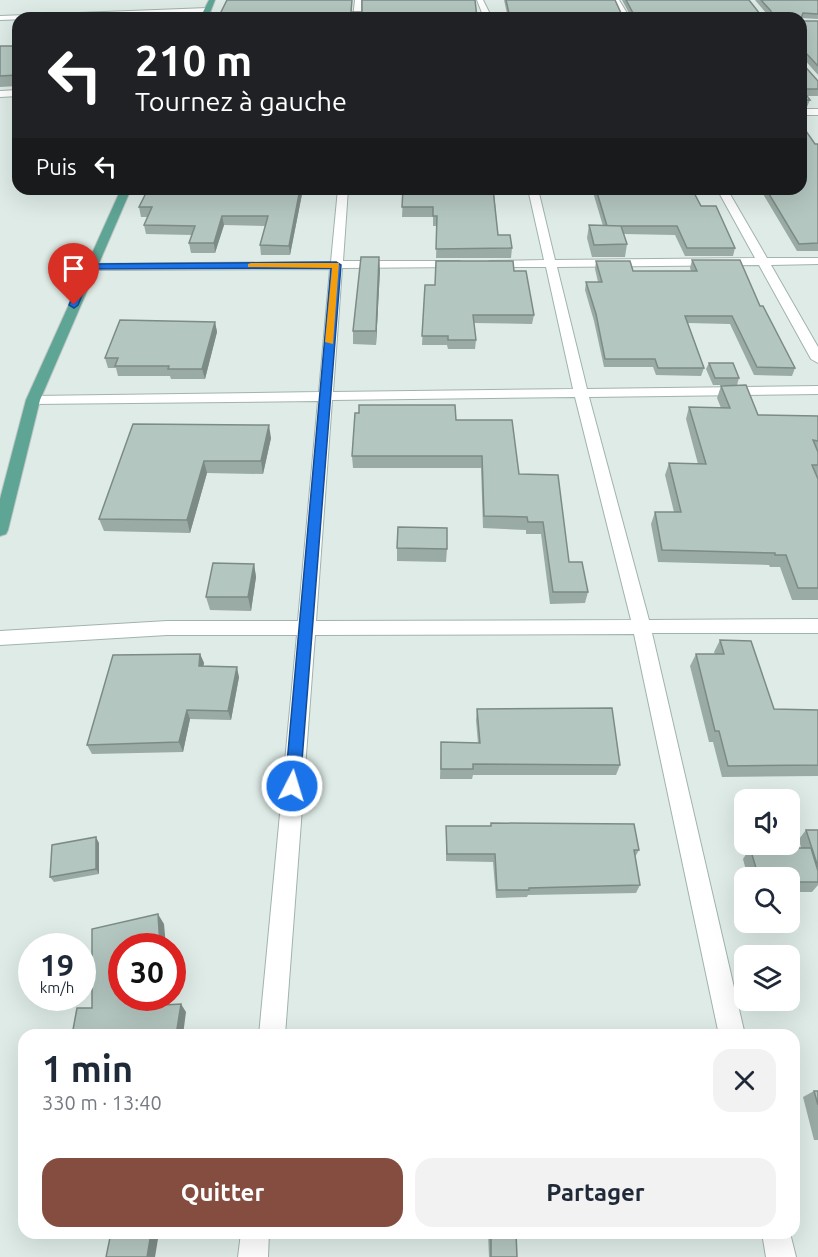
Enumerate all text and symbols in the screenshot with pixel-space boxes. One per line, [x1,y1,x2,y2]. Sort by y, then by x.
icon: left [36,36,114,114]
text: 210 m [135,37,252,84]
text: Tournez à gauche [135,86,347,116]
icon: left [89,150,122,183]
text: Puis [36,154,77,179]
pin [48,243,99,305]
icon: arrive [57,252,90,285]
position arrow [260,754,324,818]
map controls [734,789,800,1011]
button: sound [734,789,800,855]
button: search [734,867,800,933]
speed limit sign: 30 [108,933,186,1011]
button: layers [734,945,800,1011]
text: 19 [40,948,74,982]
text: km/h [40,979,74,996]
text: 1 min [42,1048,133,1089]
button: close [713,1049,776,1112]
text: 330 m · 13:40 [42,1091,162,1114]
button: Quitter [42,1158,403,1227]
button: Partager [415,1158,776,1227]

